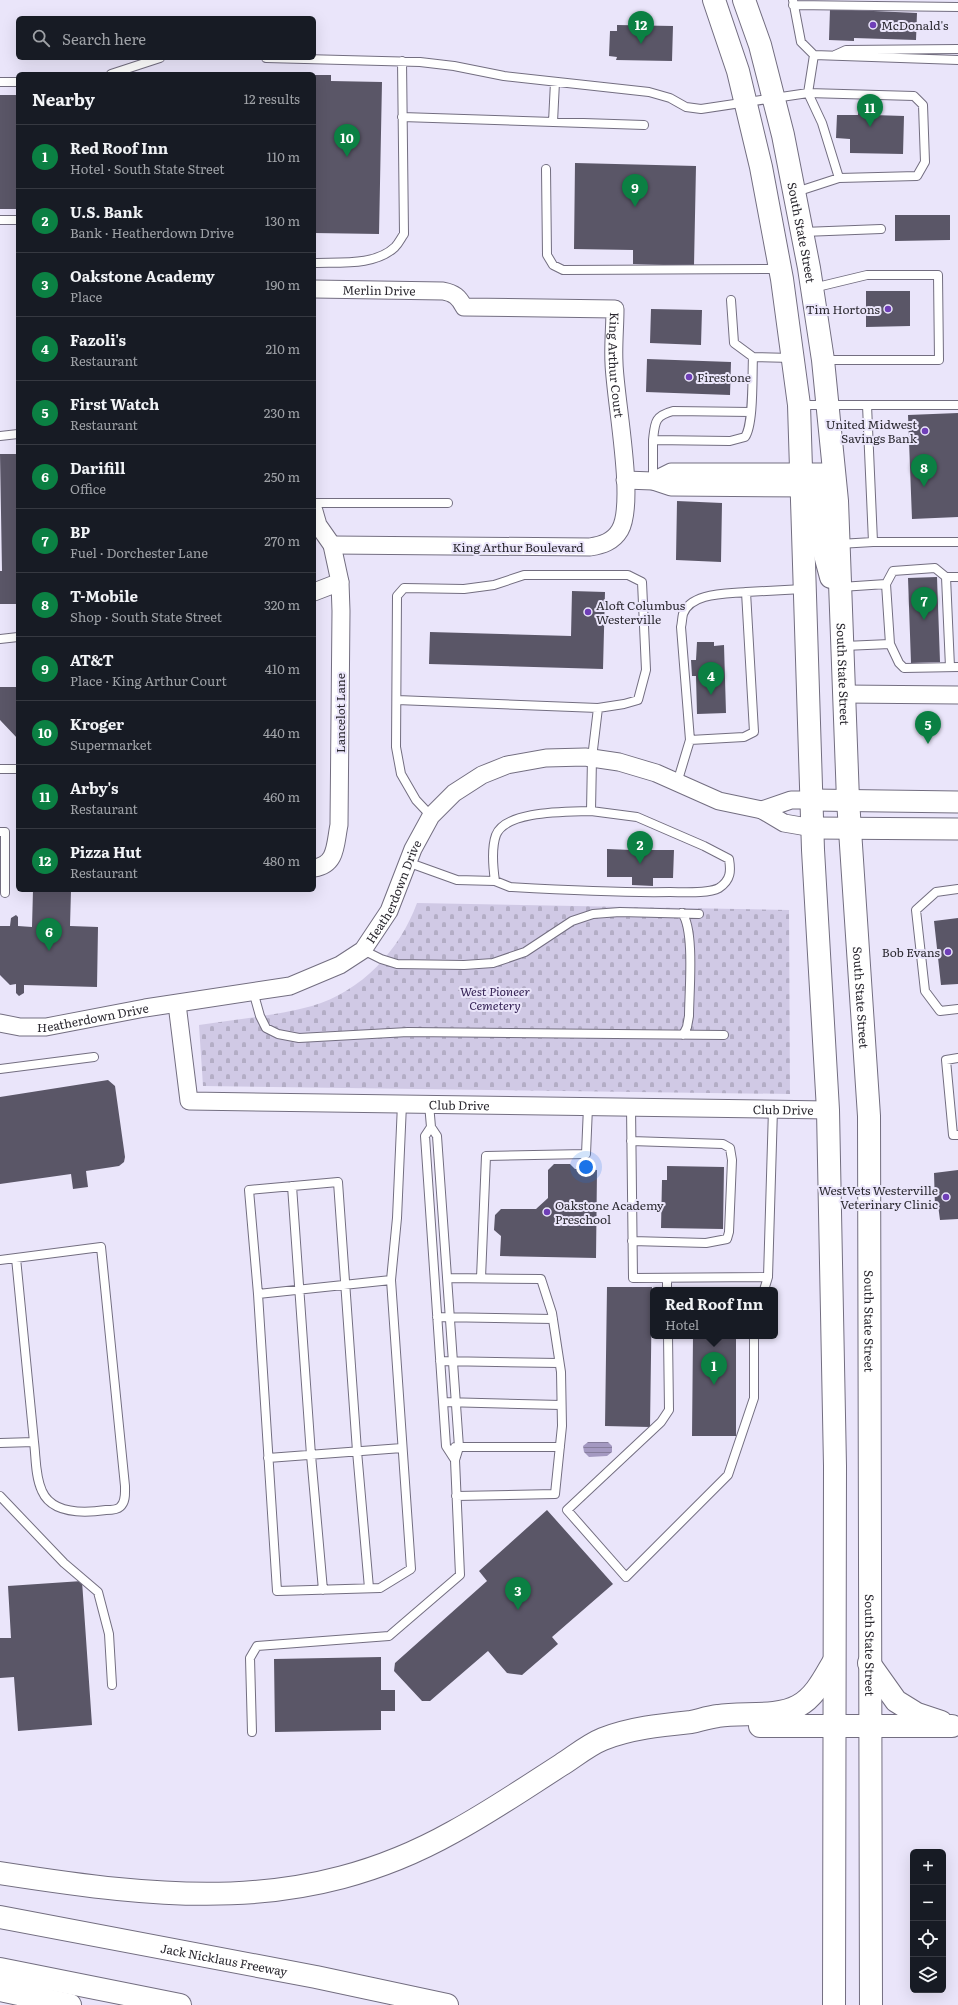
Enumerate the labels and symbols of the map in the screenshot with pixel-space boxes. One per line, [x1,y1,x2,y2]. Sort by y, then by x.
pin: 12 [628,11,654,44]
place label: McDonald's [881,16,949,34]
marker: McDonald's [868,20,878,30]
pin: 11 [857,94,883,127]
pin: 10 [334,124,360,157]
pin: 9 [622,174,648,207]
street label: South State Street [783,181,820,284]
street label: Merlin Drive [342,280,416,300]
place label: Tim Hortons [806,300,881,318]
marker: Tim Hortons [883,304,893,314]
street label: King Arthur Court [605,312,629,419]
place label: Firestone [697,368,751,386]
marker: Firestone [684,372,694,382]
place label: United Midwest Savings Bank [826,415,918,447]
marker: United Midwest Savings Bank [920,426,930,436]
pin: 8 [911,454,937,487]
street label: King Arthur Boulevard [452,538,584,556]
pin: 7 [911,587,937,620]
place label: Aloft Columbus Westerville [596,596,686,628]
marker: Aloft Columbus Westerville [583,607,593,617]
street label: South State Street [832,622,854,726]
pin: 4 [698,662,724,695]
street label: Lancelot Lane [331,673,349,753]
pin: 5 [915,711,941,744]
pin: 2 [627,831,653,864]
street label: Heatherdown Drive [361,836,426,947]
pin: 6 [36,918,62,951]
place label: Bob Evans [882,943,941,961]
street label: South State Street [849,946,874,1049]
marker: Bob Evans [943,947,953,957]
park label: West Pioneer Cemetery [460,982,531,1014]
street label: Heatherdown Drive [37,999,150,1036]
street label: Club Drive [429,1095,490,1114]
street label: Club Drive [753,1100,814,1119]
your location [576,1157,596,1177]
place label: WestVets Westerville Veterinary Clinic [818,1181,938,1213]
marker: WestVets Westerville Veterinary Clinic [941,1192,951,1202]
place label: Oakstone Academy Preschool [555,1196,664,1228]
marker: Oakstone Academy Preschool [542,1207,552,1217]
street label: South State Street [860,1270,879,1373]
pin: 1 [701,1352,727,1385]
pin: 3 [505,1577,531,1610]
street label: South State Street [861,1594,879,1697]
street label: Jack Nicklaus Freeway [159,1939,289,1980]

